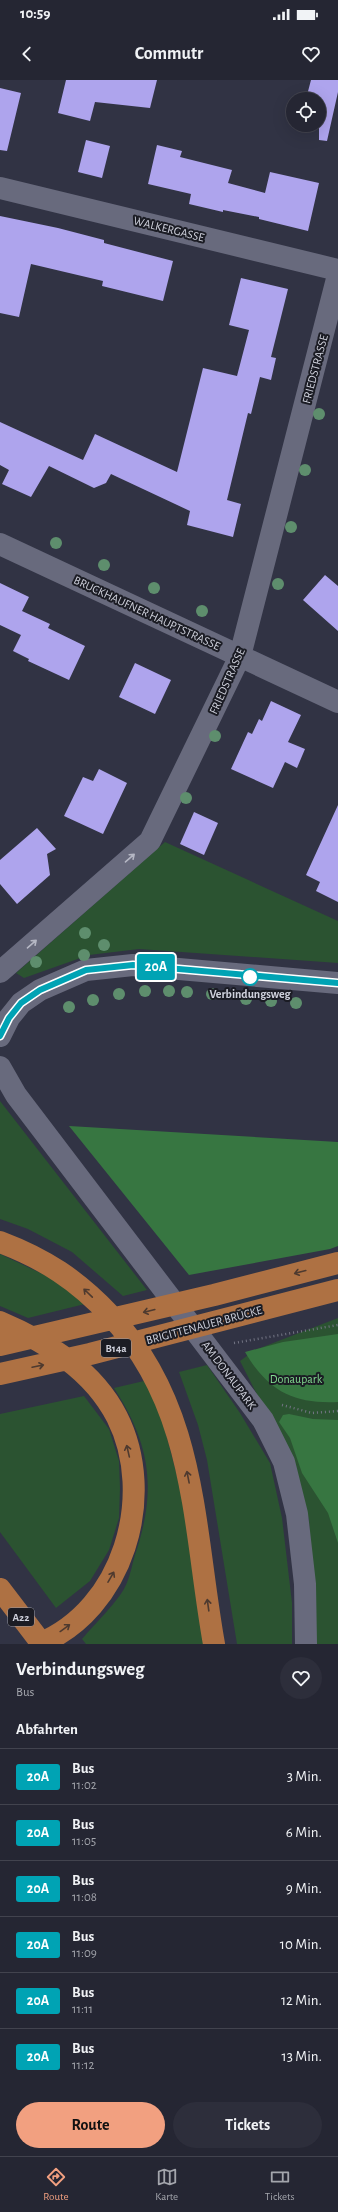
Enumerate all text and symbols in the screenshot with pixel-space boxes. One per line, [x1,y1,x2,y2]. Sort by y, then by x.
text: 10:59 [20,6,50,21]
icon: back [16,43,38,65]
icon: heart [300,43,322,65]
text: Commutr [135,45,203,63]
map controls [286,92,326,132]
button: locate [286,92,326,132]
street label: WALKERGASSE [132,214,206,244]
street label: FRIEDSTRASSE [300,333,330,405]
street label: BRUCKHAUFNER HAUPTSTRASSE [72,574,222,652]
street label: FRIEDSTRASSE [207,646,247,716]
one-way arrow [125,854,135,863]
one-way arrow [27,940,37,949]
line badge: 20A [133,954,179,980]
text: 20A [145,960,167,974]
marker: Verbindungsweg [241,968,259,986]
place label: Verbindungsweg [209,988,292,1000]
one-way arrow [294,1269,307,1277]
one-way arrow [83,1288,93,1298]
street label: BRIGITTENAUER BRÜCKE [144,1303,264,1346]
one-way arrow [143,1307,156,1315]
road number: B14a [101,1339,131,1357]
street label: AM DONAUPARK [200,1339,259,1412]
one-way arrow [31,1361,44,1369]
park label: Donaupark [270,1373,323,1385]
one-way arrow [124,1445,131,1458]
one-way arrow [184,1471,192,1484]
one-way arrow [108,1571,116,1583]
one-way arrow [204,1599,212,1612]
road number: A22 [8,1608,34,1626]
one-way arrow [59,1624,70,1632]
button: heart [280,1657,322,1699]
text: Verbindungsweg [16,1660,145,1679]
text: Bus [16,1686,34,1699]
text: Abfahrten [16,1722,78,1737]
text: Bus [72,1761,94,1776]
text: 3 Min. [287,1769,322,1784]
text: 20A [27,1770,49,1784]
text: 11:02 [72,1779,97,1792]
text: Bus [72,1817,94,1832]
text: 6 Min. [286,1825,322,1840]
text: 20A [27,1826,49,1840]
text: 11:05 [72,1835,96,1848]
text: Bus [72,1873,94,1888]
text: 9 Min. [286,1881,322,1896]
text: 20A [27,1882,49,1896]
text: 11:08 [72,1891,97,1904]
text: Bus [72,1929,94,1944]
text: 10 Min. [280,1937,322,1952]
text: 20A [27,1938,49,1952]
text: 11:09 [72,1947,97,1960]
text: Bus [72,1985,94,2000]
text: 12 Min. [281,1993,322,2008]
text: 20A [27,1994,49,2008]
text: 11:11 [72,2003,93,2016]
text: Bus [72,2041,94,2056]
text: 13 Min. [282,2049,322,2064]
text: 20A [27,2050,49,2064]
text: 11:12 [72,2059,94,2072]
button: Route [16,2102,165,2148]
button: Tickets [173,2102,322,2148]
tab: Route [43,2166,69,2203]
tab: Karte [155,2166,178,2203]
tab: Tickets [265,2166,295,2203]

